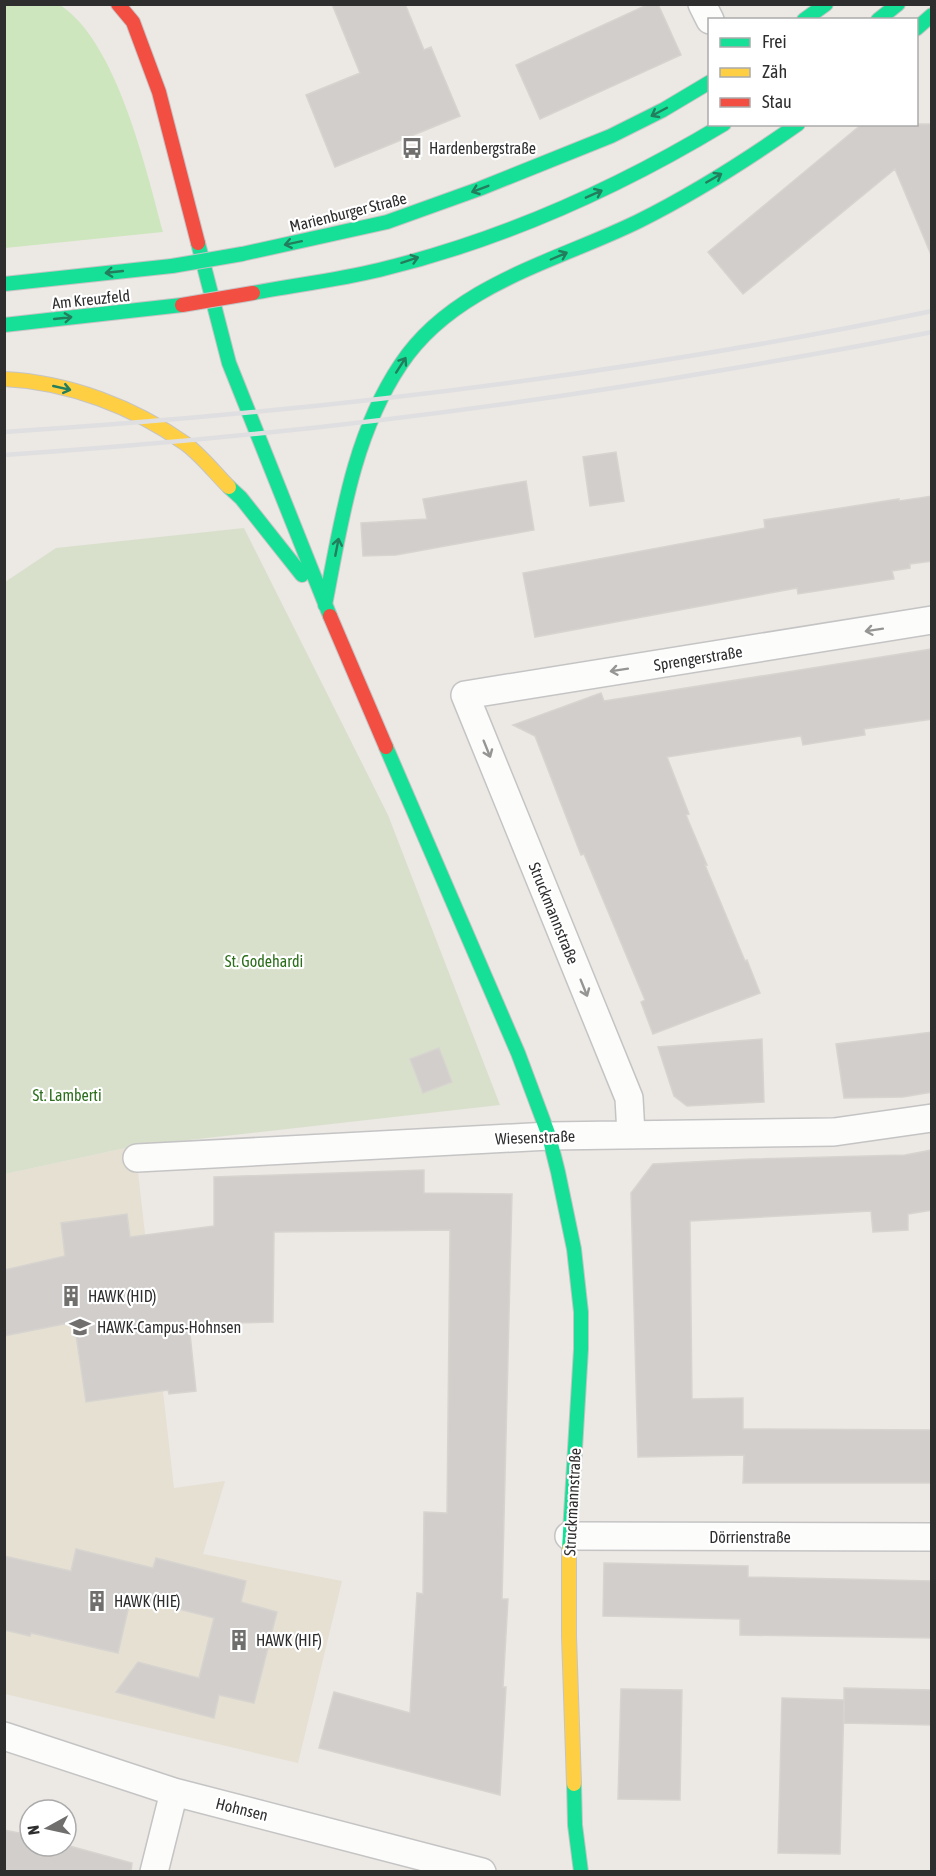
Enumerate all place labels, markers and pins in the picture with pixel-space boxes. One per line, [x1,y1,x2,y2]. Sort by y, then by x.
bus stop icon: Hardenbergstraße [400,136,424,160]
place label: Hardenbergstraße [429,139,536,158]
building icon: HAWK (HID) [59,1284,83,1308]
place label: HAWK (HID) [88,1287,157,1306]
school or university icon: HAWK-Campus-Hohnsen [68,1315,92,1339]
place label: HAWK-Campus-Hohnsen [97,1318,241,1337]
building icon: HAWK (HIE) [85,1589,109,1613]
place label: HAWK (HIE) [114,1592,180,1611]
building icon: HAWK (HIF) [227,1628,251,1652]
place label: HAWK (HIF) [256,1631,322,1650]

